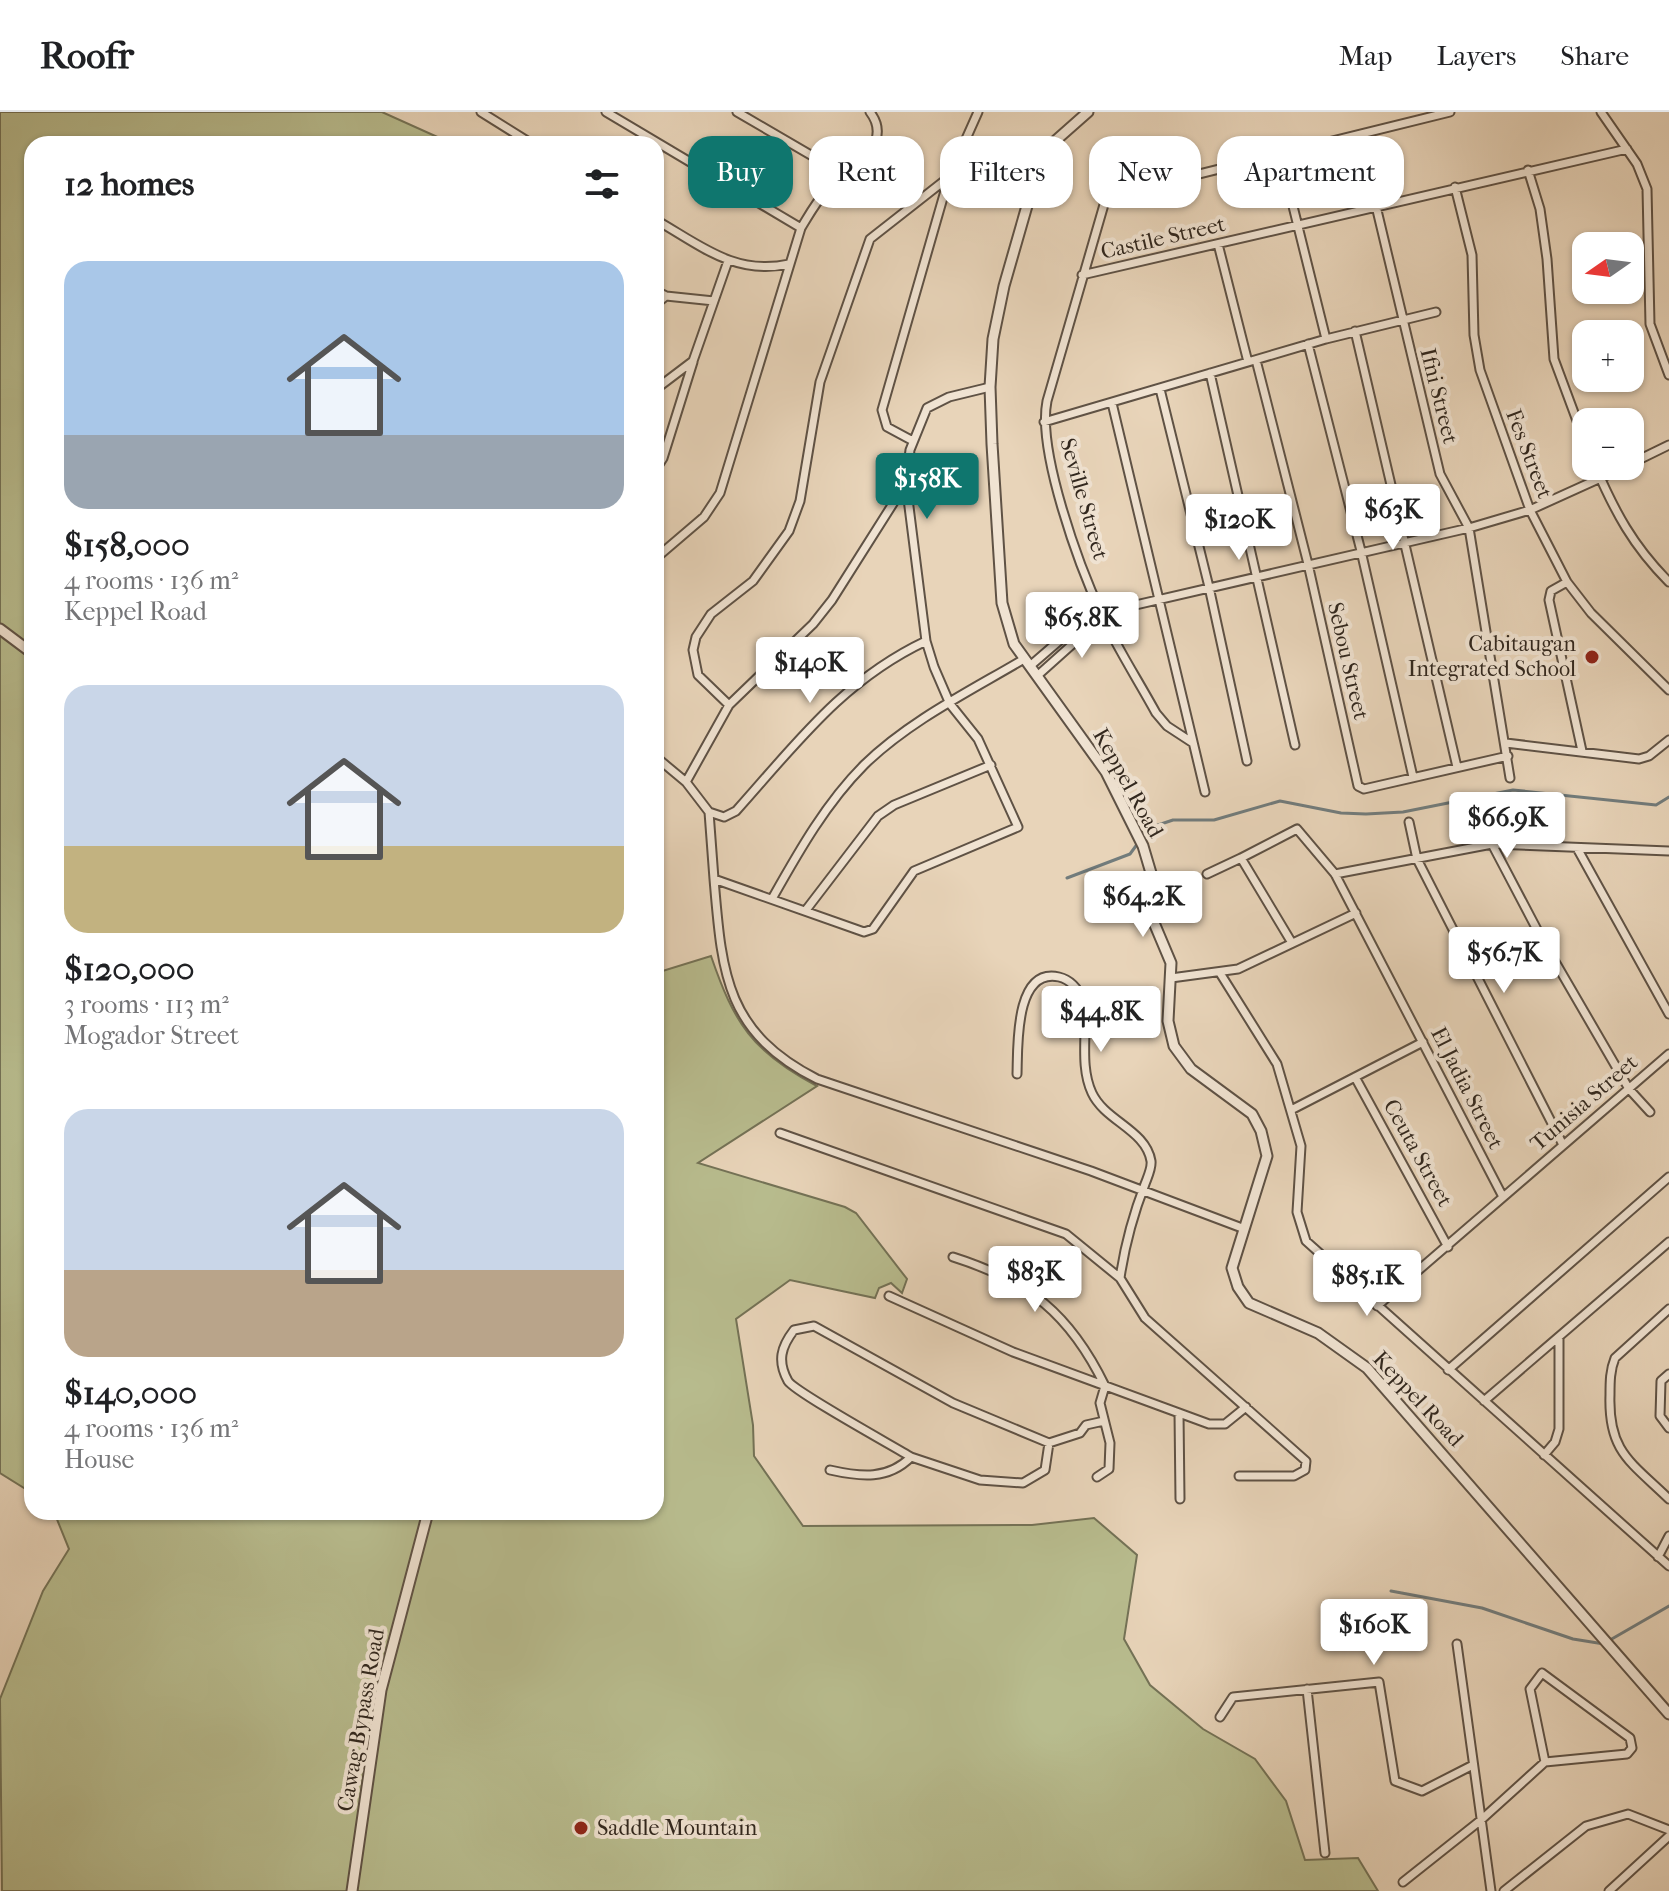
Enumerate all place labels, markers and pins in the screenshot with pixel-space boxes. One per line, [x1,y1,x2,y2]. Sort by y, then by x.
pin: $158K [871,453,983,521]
pin: $63K [1346,484,1440,552]
pin: $120K [1183,494,1295,562]
pin: $65.8K [1017,592,1147,660]
place label: Cabitaugan Integrated School [1408,631,1576,682]
pin: $140K [754,637,866,705]
marker: Cabitaugan Integrated School [1583,648,1601,666]
pin: $66.9K [1442,792,1572,860]
pin: $64.2K [1078,871,1208,939]
pin: $56.7K [1439,927,1569,995]
pin: $44.8K [1036,986,1166,1054]
pin: $83K [988,1246,1082,1314]
pin: $85.1K [1302,1250,1432,1318]
pin: $160K [1318,1599,1430,1667]
place label: Saddle Mountain [597,1815,757,1841]
marker: Saddle Mountain [572,1819,590,1837]

